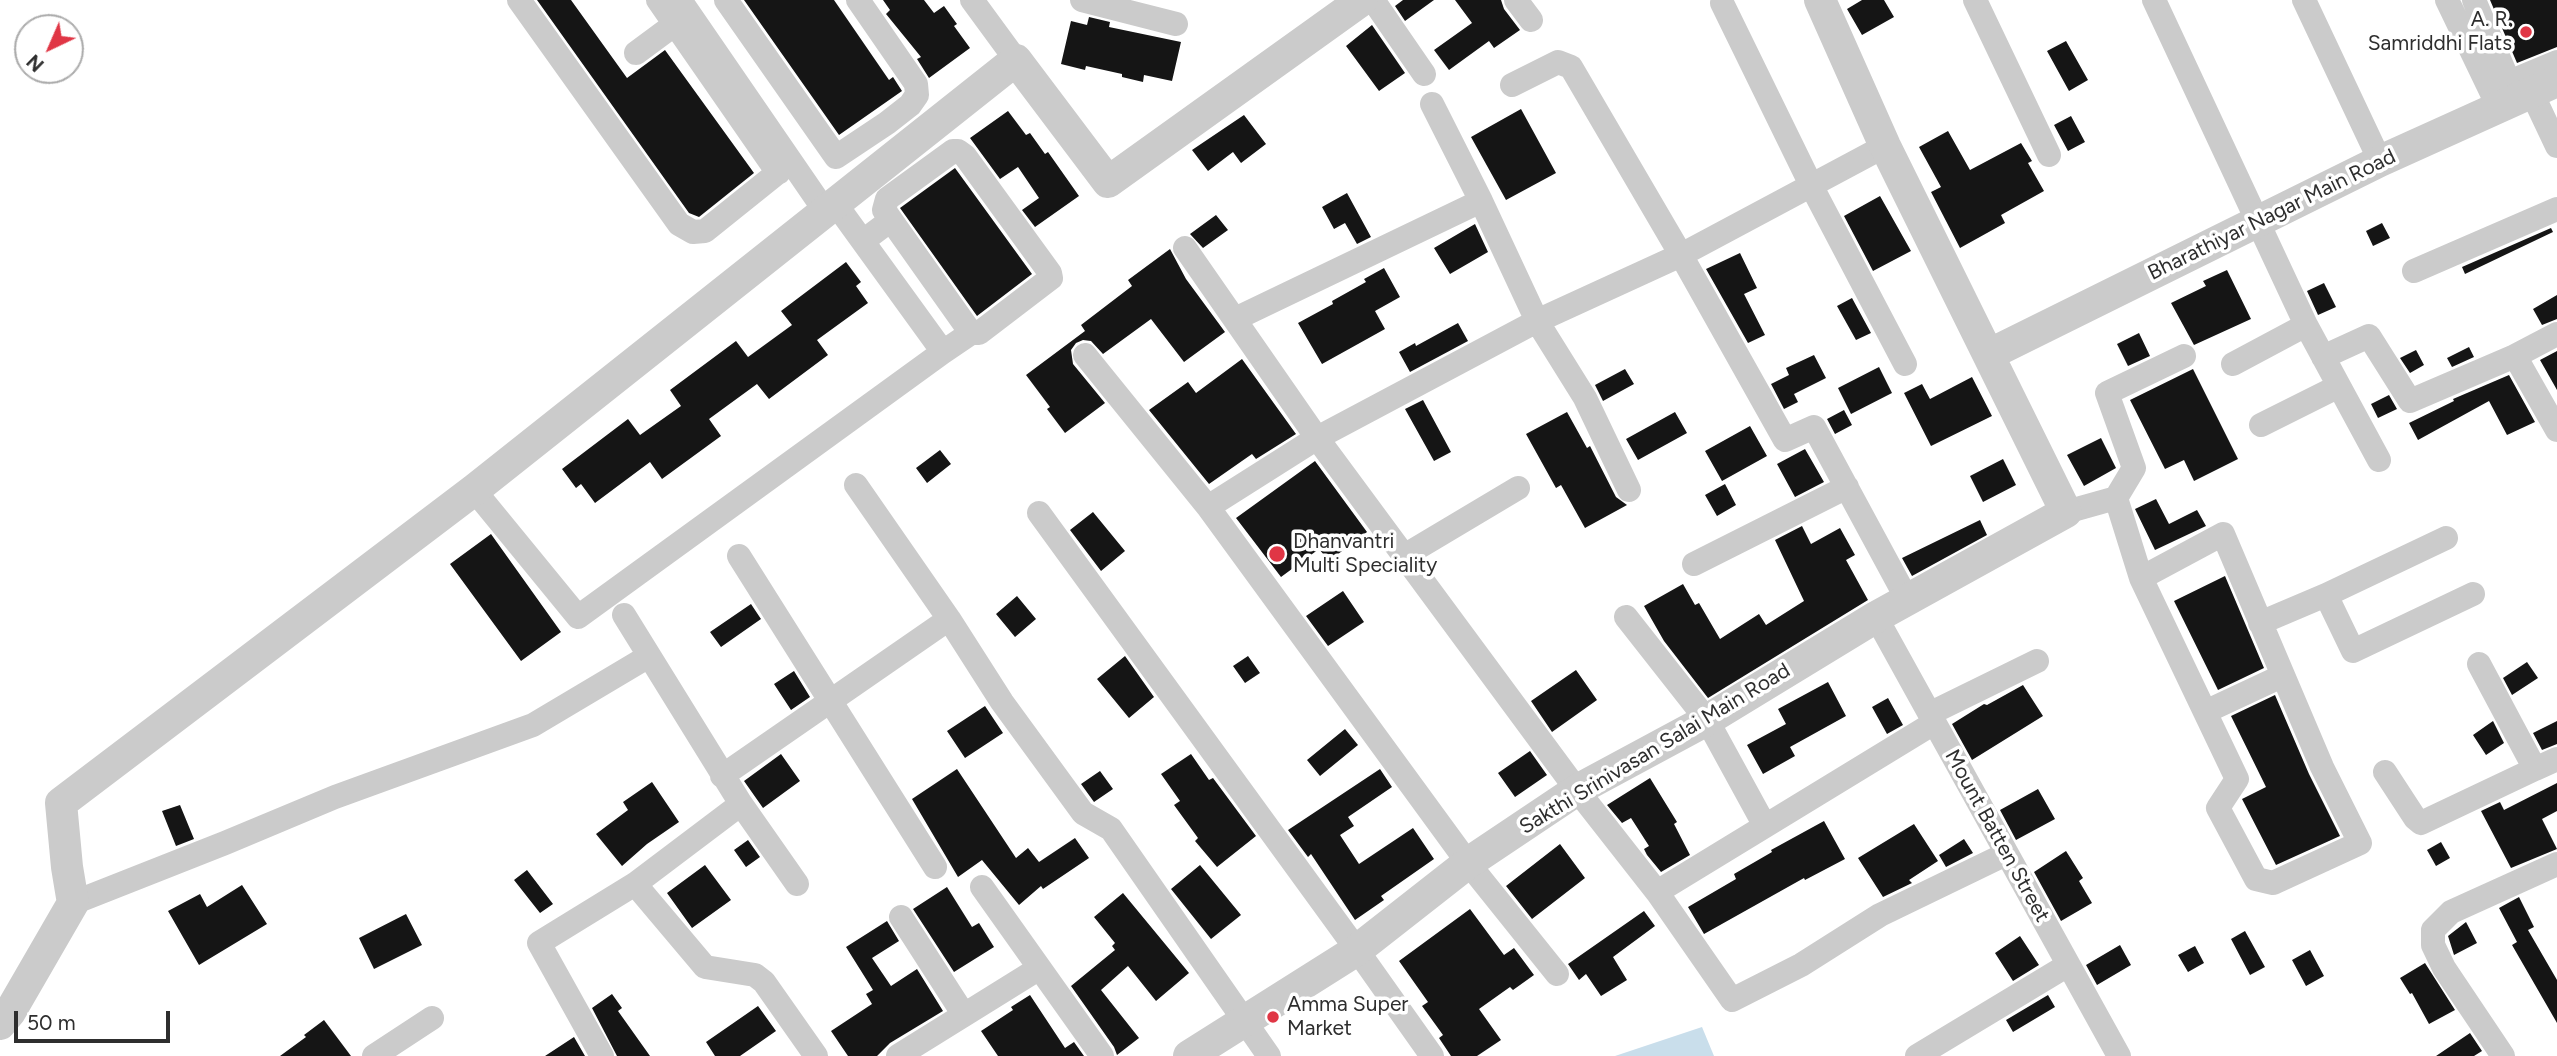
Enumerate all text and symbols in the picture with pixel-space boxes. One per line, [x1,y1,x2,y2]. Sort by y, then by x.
place label: A. R. Samriddhi Flats [2368,7,2512,57]
north arrow [14,14,84,84]
marker: A. R. Samriddhi Flats [2518,24,2534,40]
text: N [22,50,49,76]
street label: Bharathiyar Nagar Main Road [2144,144,2400,286]
place label: Dhanvantri Multi Speciality [1293,529,1437,579]
marker: Dhanvantri Multi Speciality [1267,544,1287,564]
street label: Sakthi Srinivasan Salai Main Road [1515,658,1795,840]
street label: Mount Batten Street [1939,745,2055,927]
place label: Amma Super Market [1287,992,1408,1042]
scale bar [18,996,173,1040]
marker: Amma Super Market [1265,1009,1281,1025]
text: 50 m [27,1010,76,1035]

